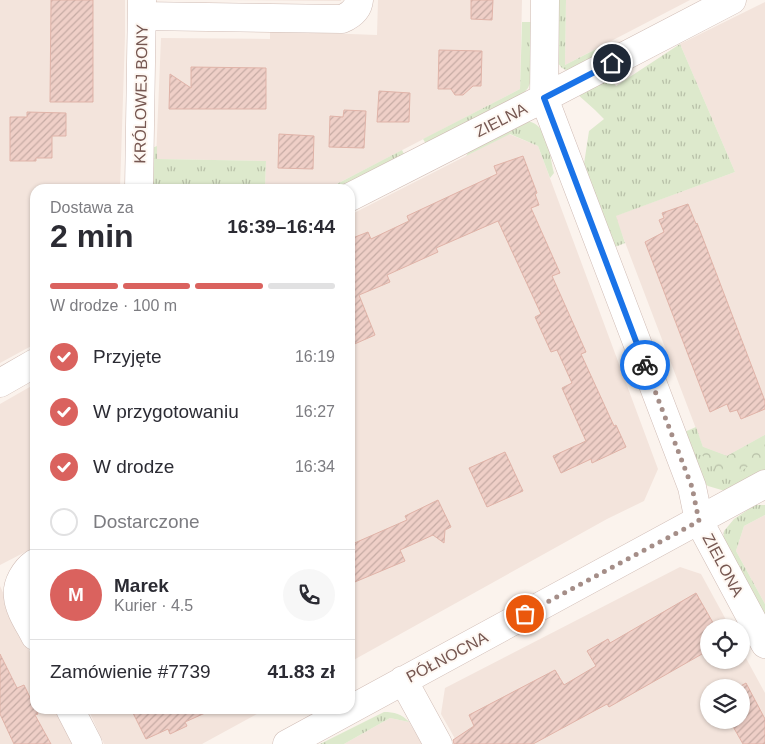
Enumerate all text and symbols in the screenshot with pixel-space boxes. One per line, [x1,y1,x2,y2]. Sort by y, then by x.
street label: KRÓLOWEJ BONY [130,24,151,164]
pin [591,42,633,84]
icon: home [598,49,626,77]
street label: ZIELNA [472,100,530,140]
text: Dostawa za [50,199,134,216]
text: 16:39–16:44 [227,216,335,237]
text: 2 min [50,218,134,254]
text: W drodze · 100 m [50,297,177,314]
courier [620,340,670,390]
icon: check [50,343,78,371]
text: Przyjęte [93,346,162,367]
text: 16:19 [295,348,335,365]
icon: bike [631,351,659,379]
icon: check [50,398,78,426]
text: W przygotowaniu [93,401,239,422]
text: 16:27 [295,403,335,420]
icon: check [50,453,78,481]
text: W drodze [93,456,174,477]
text: 16:34 [295,458,335,475]
text: Dostarczone [93,511,200,532]
street label: ZIELONA [699,531,747,600]
button: phone [283,569,335,621]
text: Marek [114,575,169,596]
text: M [68,584,84,605]
pin [504,593,546,635]
text: Kurier · 4.5 [114,597,193,614]
icon: bag [511,600,539,628]
map controls [700,619,750,729]
button: locate [700,619,750,669]
street label: PÓŁNOCNA [403,627,491,686]
text: Zamówienie #7739 [50,661,211,682]
text: 41.83 zł [267,661,335,682]
button: layers [700,679,750,729]

